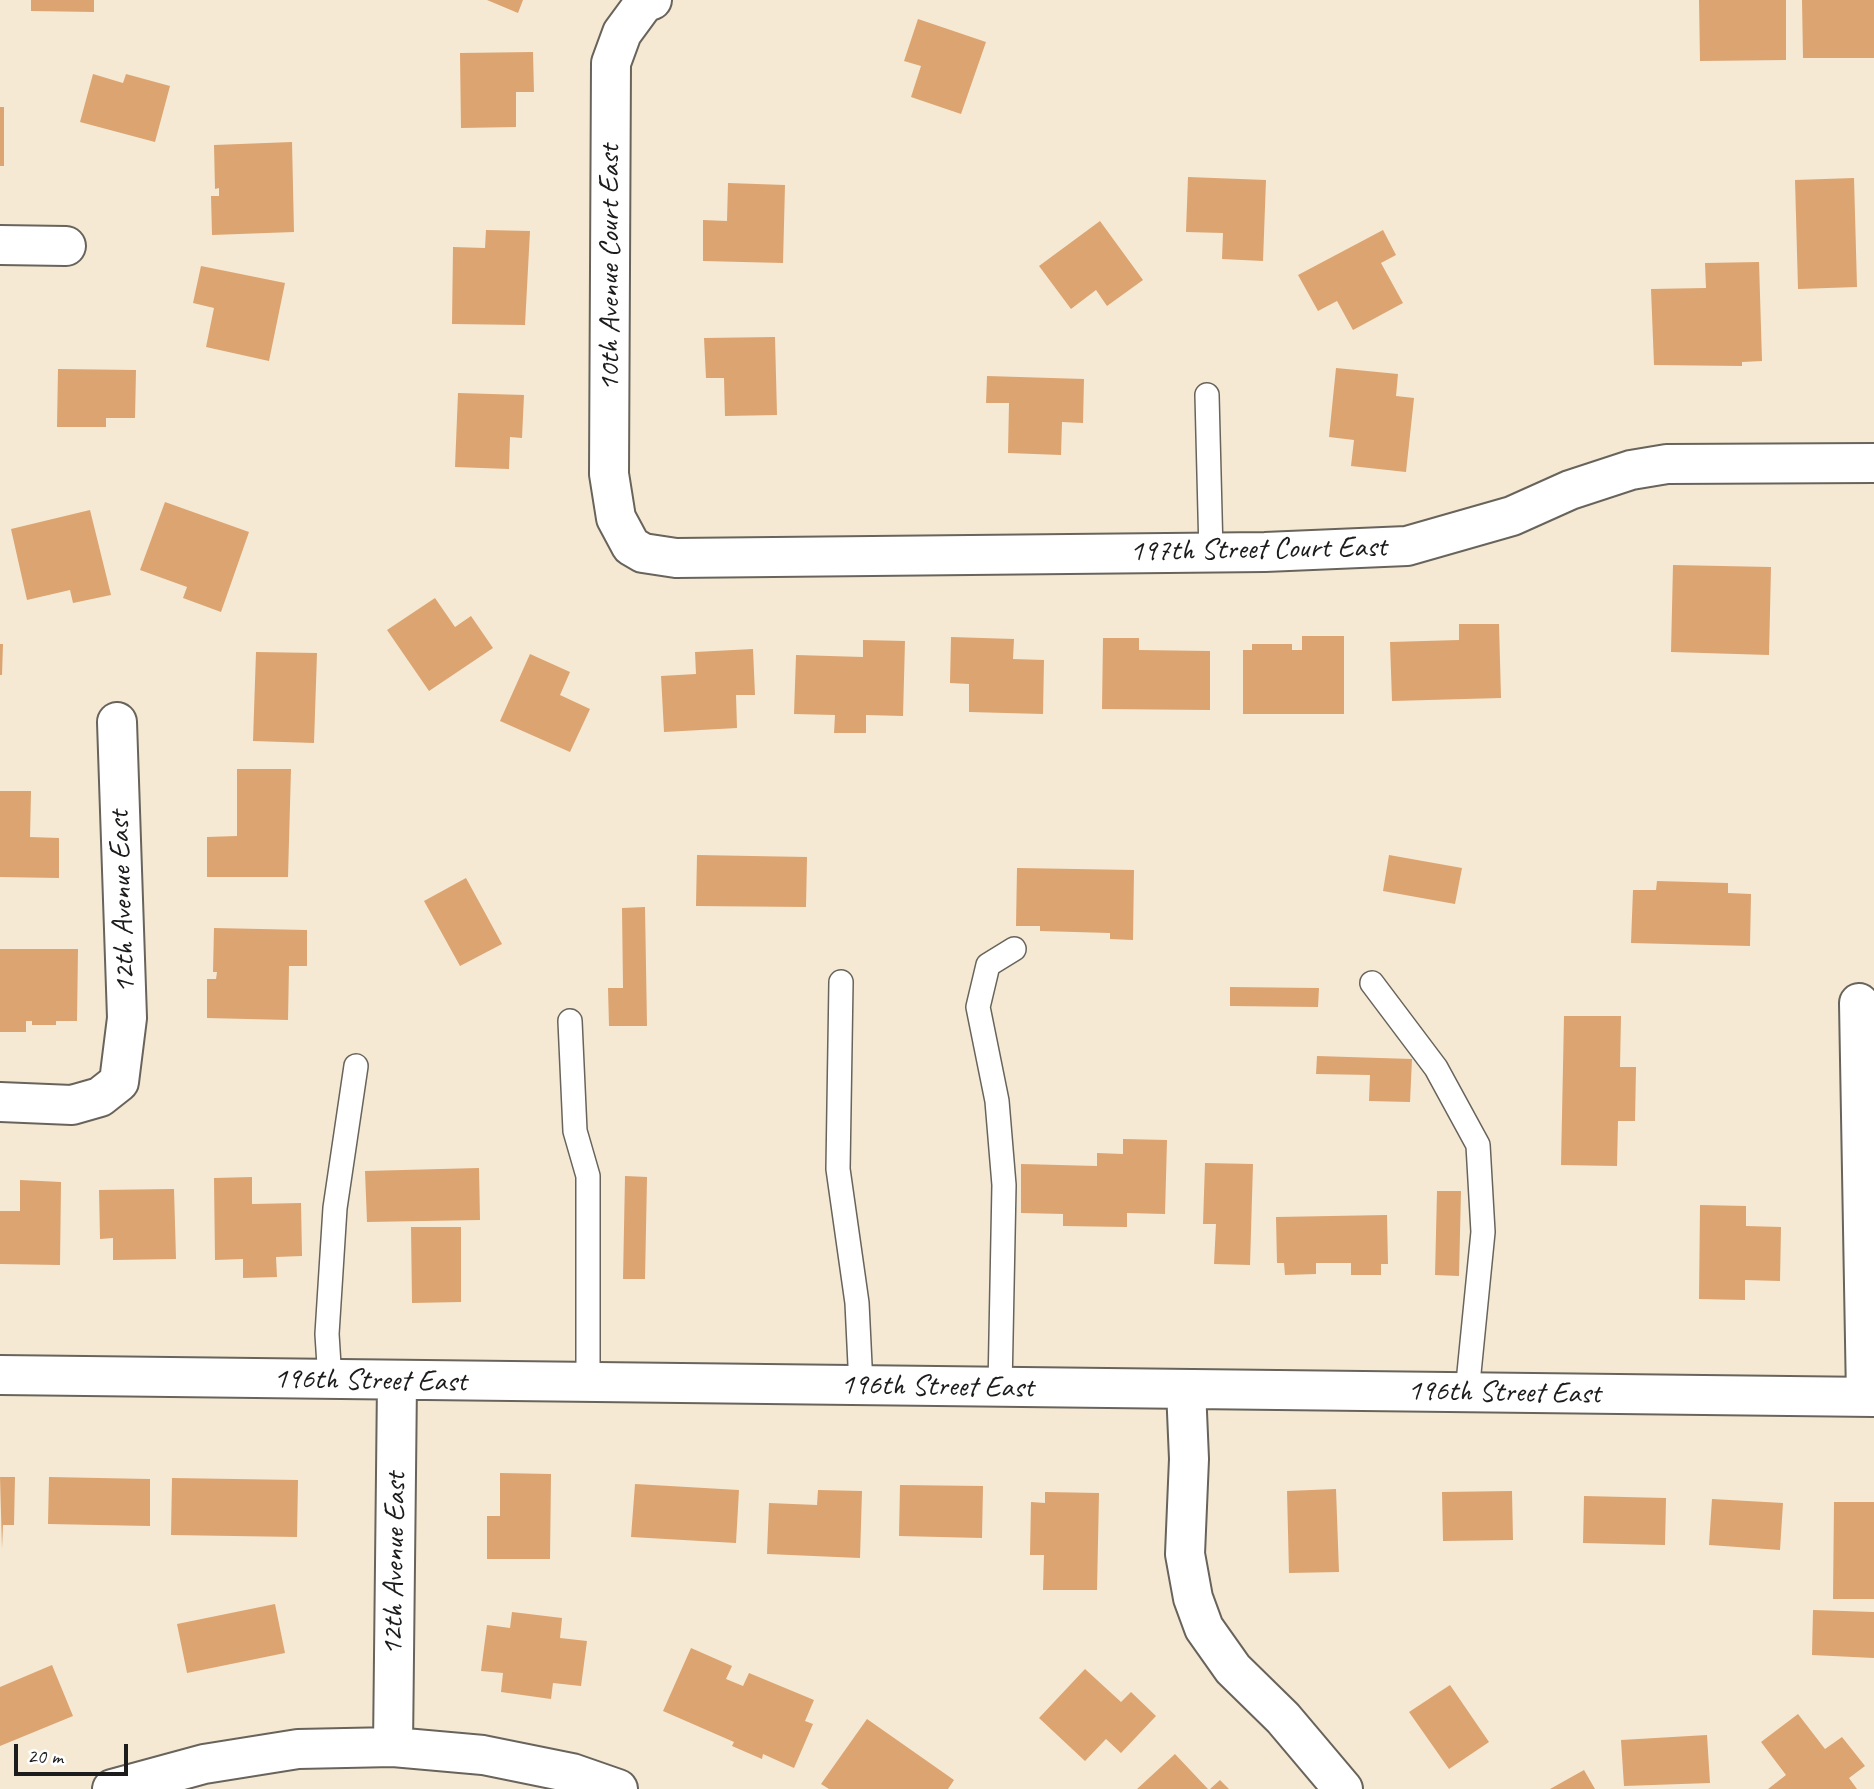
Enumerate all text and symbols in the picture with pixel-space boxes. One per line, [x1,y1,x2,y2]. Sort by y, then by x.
street label: 10th Avenue Court East [592,145,628,391]
street label: 197th Street Court East [1129,530,1387,570]
street label: 12th Avenue East [102,810,144,994]
street label: 196th Street East [273,1361,467,1401]
street label: 196th Street East [840,1367,1034,1407]
street label: 196th Street East [1407,1373,1601,1413]
street label: 12th Avenue East [375,1472,415,1656]
scale bar [18,1730,131,1774]
text: 20 m [27,1743,63,1769]

